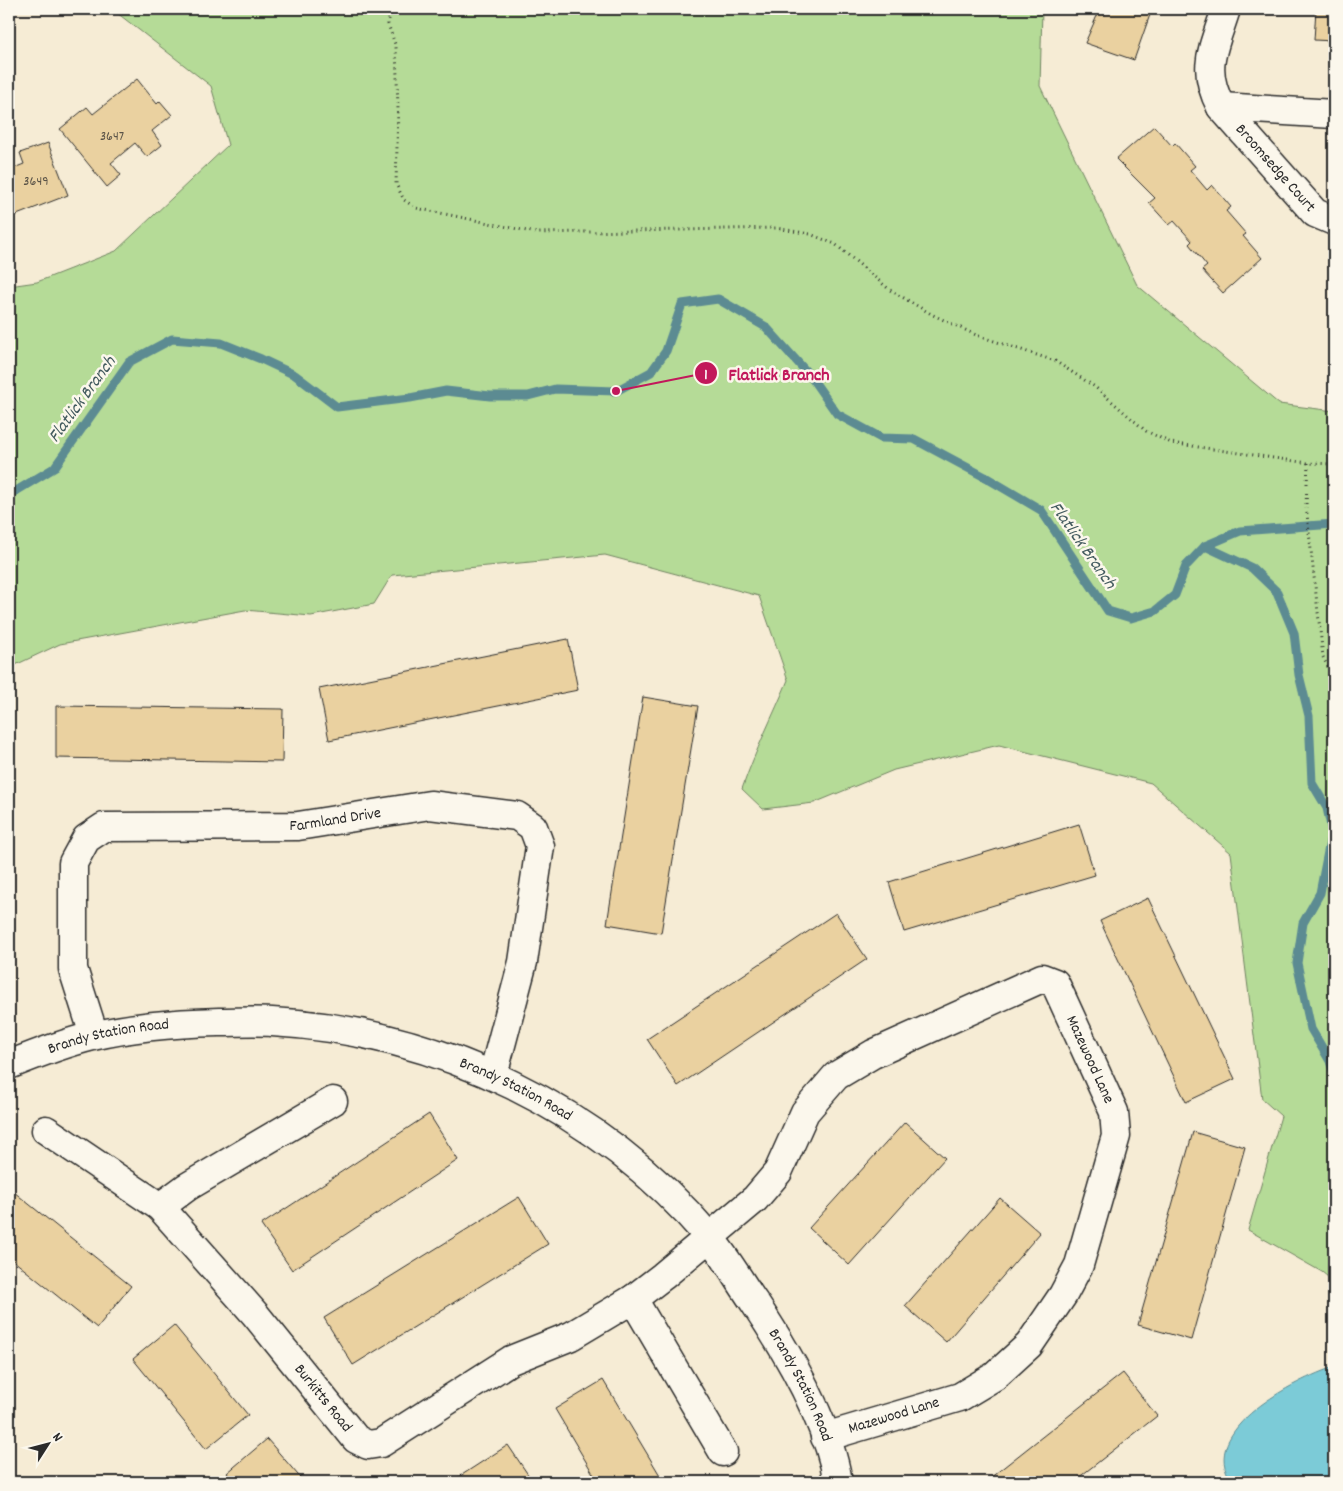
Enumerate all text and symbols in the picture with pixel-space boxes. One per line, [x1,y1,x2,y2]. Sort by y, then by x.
street label: Broomsedge Court [1230,119,1321,218]
house number: 3647 [100,127,124,147]
house number: 3649 [23,172,49,192]
water label: Flatlick Branch [43,351,123,448]
callout: Flatlick Branch [693,357,839,390]
text: Flatlick Branch [728,364,830,389]
text: 1 [704,365,708,387]
water label: Flatlick Branch [1043,497,1122,595]
street label: Farmland Drive [290,801,383,838]
street label: Mazewood Lane [1060,1012,1120,1107]
street label: Brandy Station Road [45,1013,170,1061]
street label: Brandy Station Road [456,1052,577,1127]
street label: Brandy Station Road [762,1324,838,1445]
street label: Burkitts Road [288,1359,358,1437]
street label: Mazewood Lane [846,1391,942,1441]
north arrow [22,1418,72,1468]
text: N [47,1429,67,1446]

